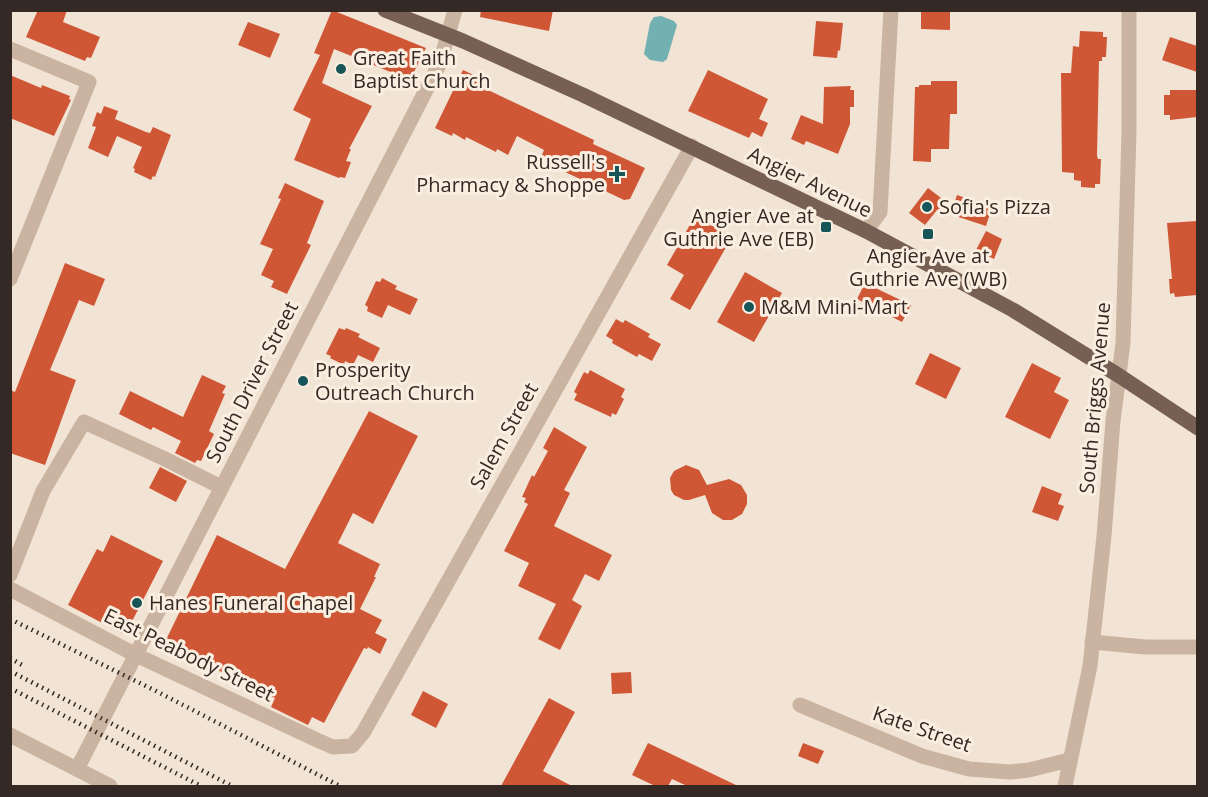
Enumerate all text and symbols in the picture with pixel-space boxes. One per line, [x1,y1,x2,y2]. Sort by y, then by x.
place label: Great Faith Baptist Church [353,44,490,94]
marker: Great Faith Baptist Church [334,62,348,76]
street label: Angier Avenue [744,140,877,223]
place label: Russell's Pharmacy & Shoppe [416,148,605,198]
marker: Russell's Pharmacy & Shoppe [610,167,624,181]
place label: Sofia's Pizza [939,193,1051,220]
marker: Sofia's Pizza [920,200,934,214]
place label: Angier Ave at Guthrie Ave (EB) [663,202,814,252]
marker: Angier Ave at Guthrie Ave (EB) [819,220,833,234]
marker: Angier Ave at Guthrie Ave (WB) [921,227,935,241]
place label: Angier Ave at Guthrie Ave (WB) [849,242,1007,292]
place label: M&M Mini-Mart [761,293,908,320]
street label: South Driver Street [199,296,304,467]
marker: M&M Mini-Mart [742,300,756,314]
street label: South Briggs Avenue [1073,301,1116,495]
place label: Prosperity Outreach Church [315,356,475,406]
marker: Prosperity Outreach Church [296,374,310,388]
street label: Salem Street [463,378,544,494]
place label: Hanes Funeral Chapel [149,589,353,616]
marker: Hanes Funeral Chapel [130,596,144,610]
street label: East Peabody Street [100,602,279,707]
street label: Kate Street [869,699,975,758]

